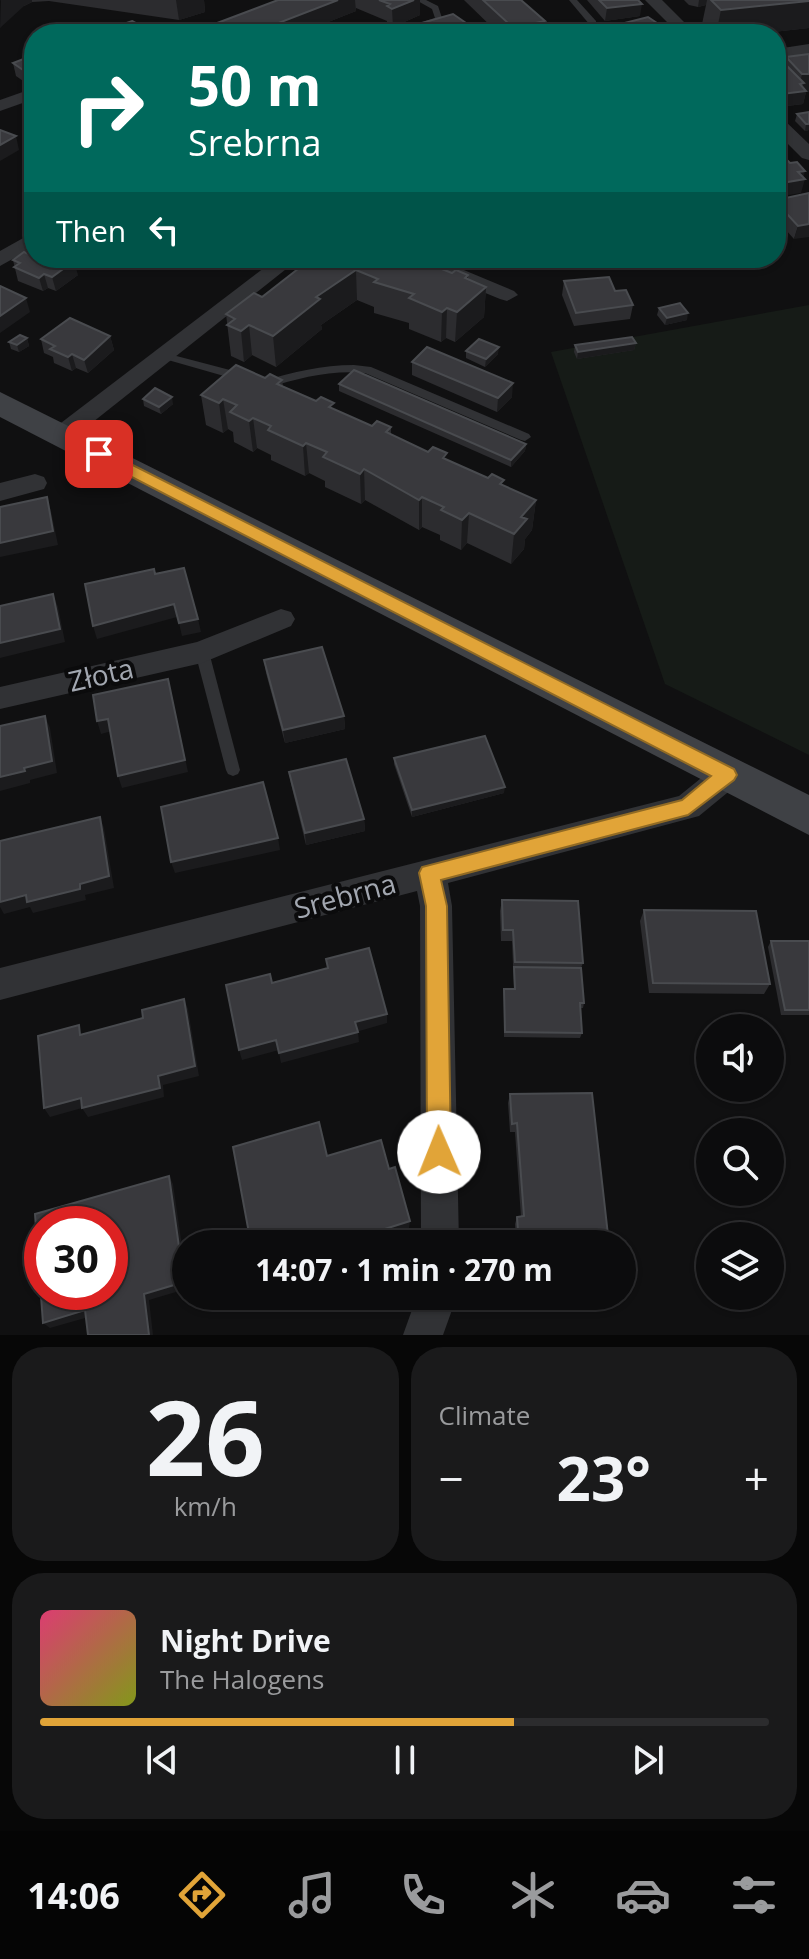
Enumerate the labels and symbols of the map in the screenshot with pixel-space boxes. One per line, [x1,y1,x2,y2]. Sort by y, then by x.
pin [65,420,133,488]
street label: Złota [65,648,137,700]
street label: Srebrna [290,863,400,927]
position arrow [397,1110,481,1194]
speed limit sign: 30 [24,1206,128,1310]

